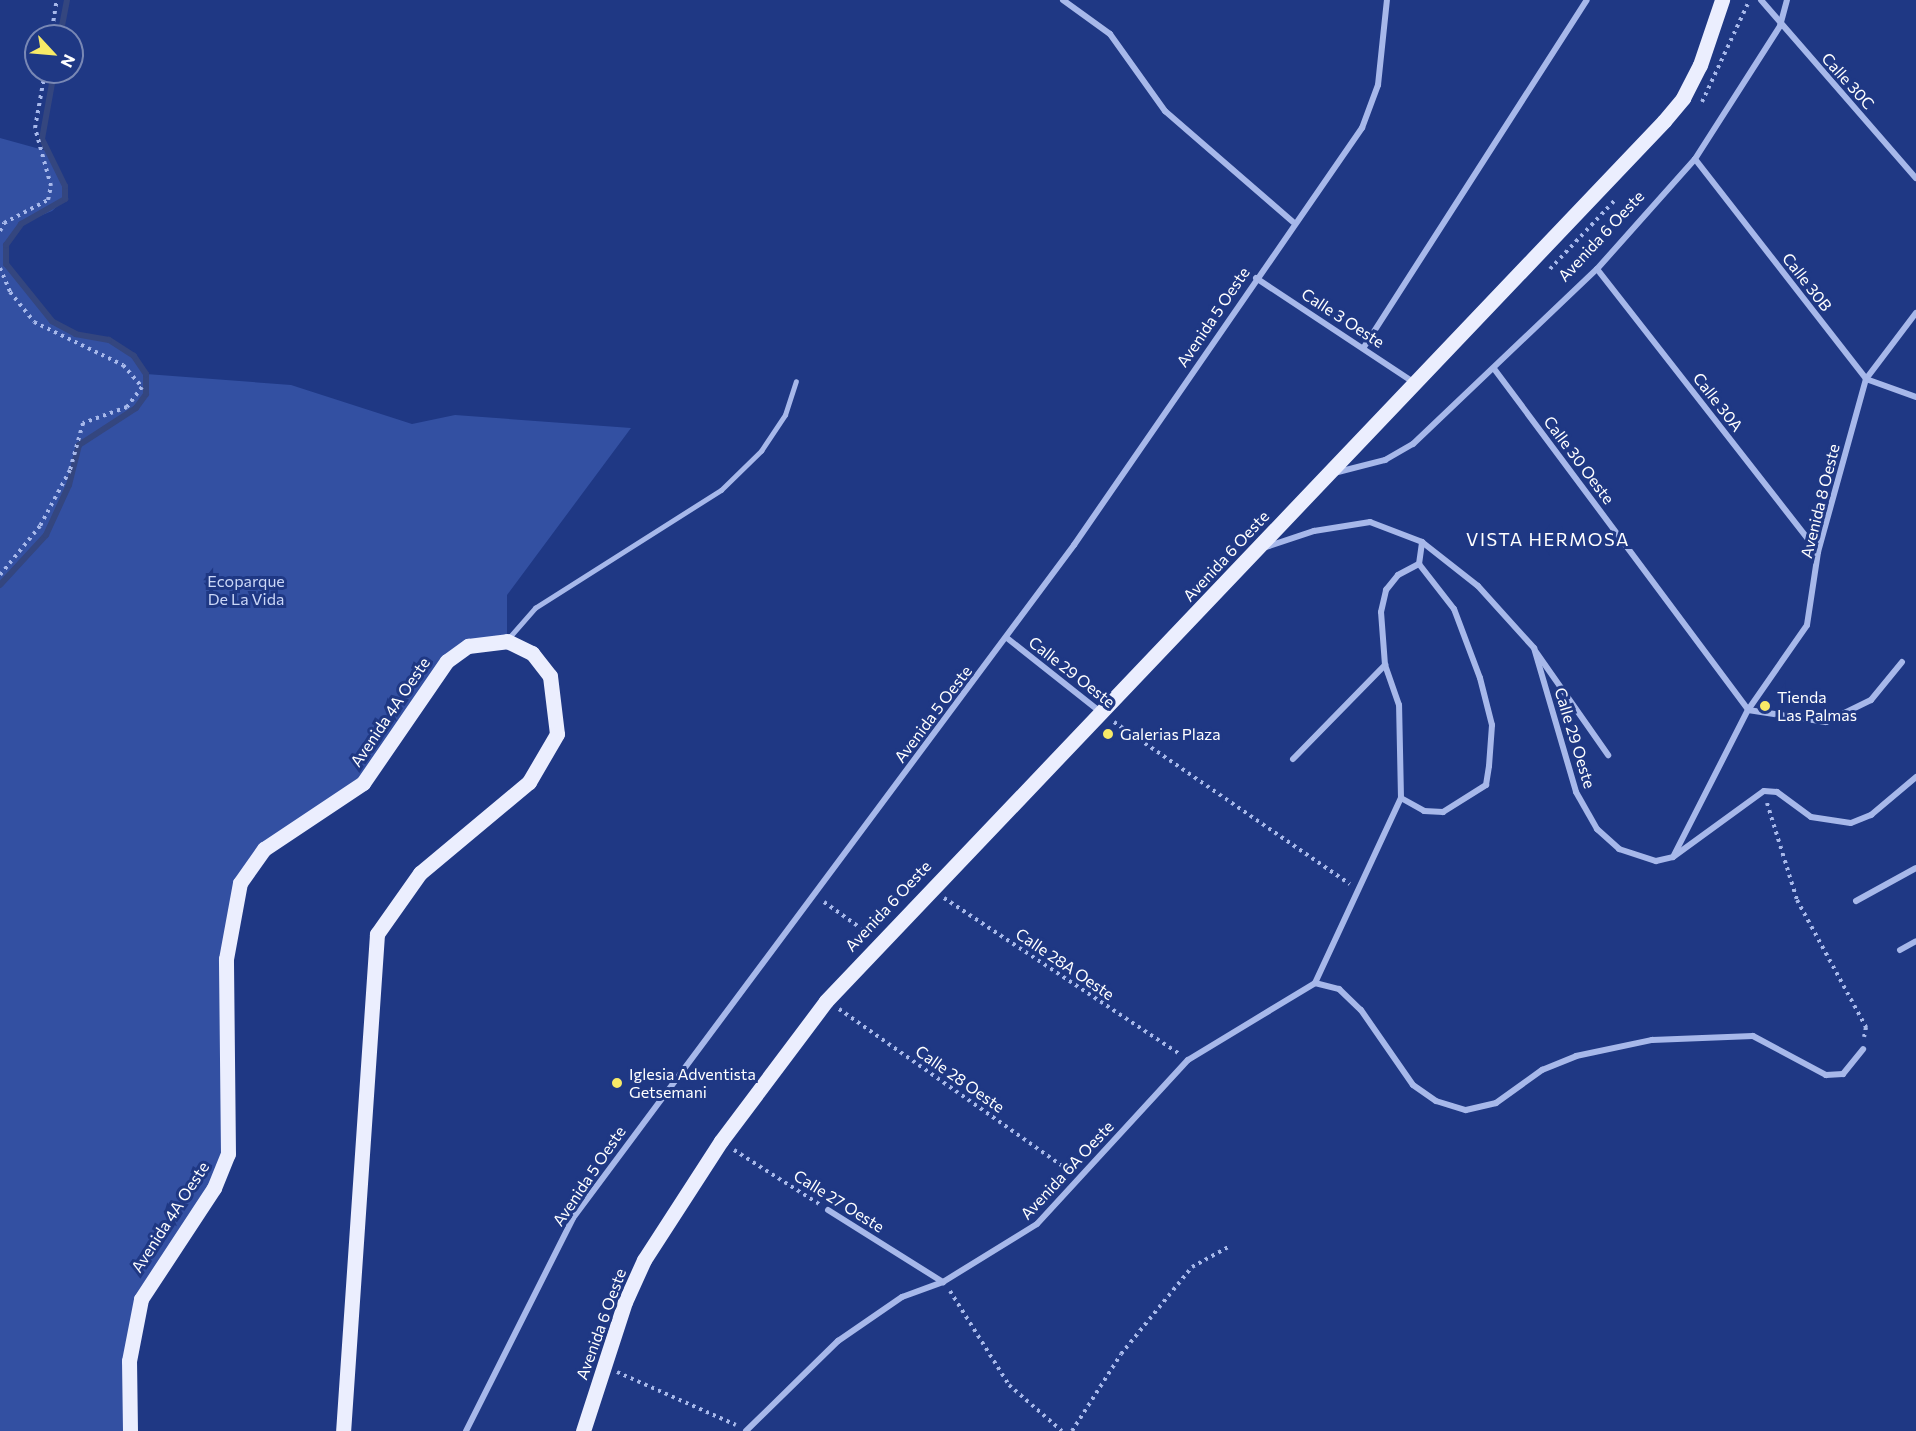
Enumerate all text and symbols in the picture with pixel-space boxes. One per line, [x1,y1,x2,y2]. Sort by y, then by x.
north arrow [24,24,84,84]
street label: Calle 30C [1818,49,1878,113]
text: N [58,52,80,71]
street label: Avenida 6 Oeste [1554,187,1648,285]
street label: Calle 30B [1778,249,1836,315]
street label: Avenida 5 Oeste [1172,263,1254,371]
street label: Calle 3 Oeste [1298,284,1388,352]
street label: Calle 30A [1689,369,1747,435]
street label: Calle 30 Oeste [1540,412,1618,508]
street label: Avenida 8 Oeste [1797,442,1843,560]
street label: Avenida 6 Oeste [1179,507,1273,605]
district label: VISTA HERMOSA [1466,528,1630,550]
park label: Ecoparque De La Vida [207,571,285,609]
street label: Calle 29 Oeste [1025,632,1119,712]
street label: Avenida 4A Oeste [346,654,434,770]
street label: Avenida 5 Oeste [890,662,976,766]
street label: Calle 29 Oeste [1551,685,1599,791]
place label: Tienda Las Palmas [1777,687,1857,725]
marker: Tienda Las Palmas [1758,699,1772,713]
place label: Galerias Plaza [1120,724,1221,744]
marker: Galerias Plaza [1101,727,1115,741]
street label: Avenida 6 Oeste [841,857,935,955]
street label: Calle 28A Oeste [1012,924,1118,1004]
street label: Calle 28 Oeste [912,1041,1008,1117]
place label: Iglesia Adventista Getsemani [629,1064,756,1102]
marker: Iglesia Adventista Getsemani [610,1076,624,1090]
street label: Avenida 6A Oeste [1016,1117,1118,1223]
street label: Avenida 5 Oeste [548,1122,630,1230]
street label: Avenida 4A Oeste [127,1158,213,1276]
street label: Calle 27 Oeste [790,1166,888,1236]
street label: Avenida 6 Oeste [572,1266,630,1382]

